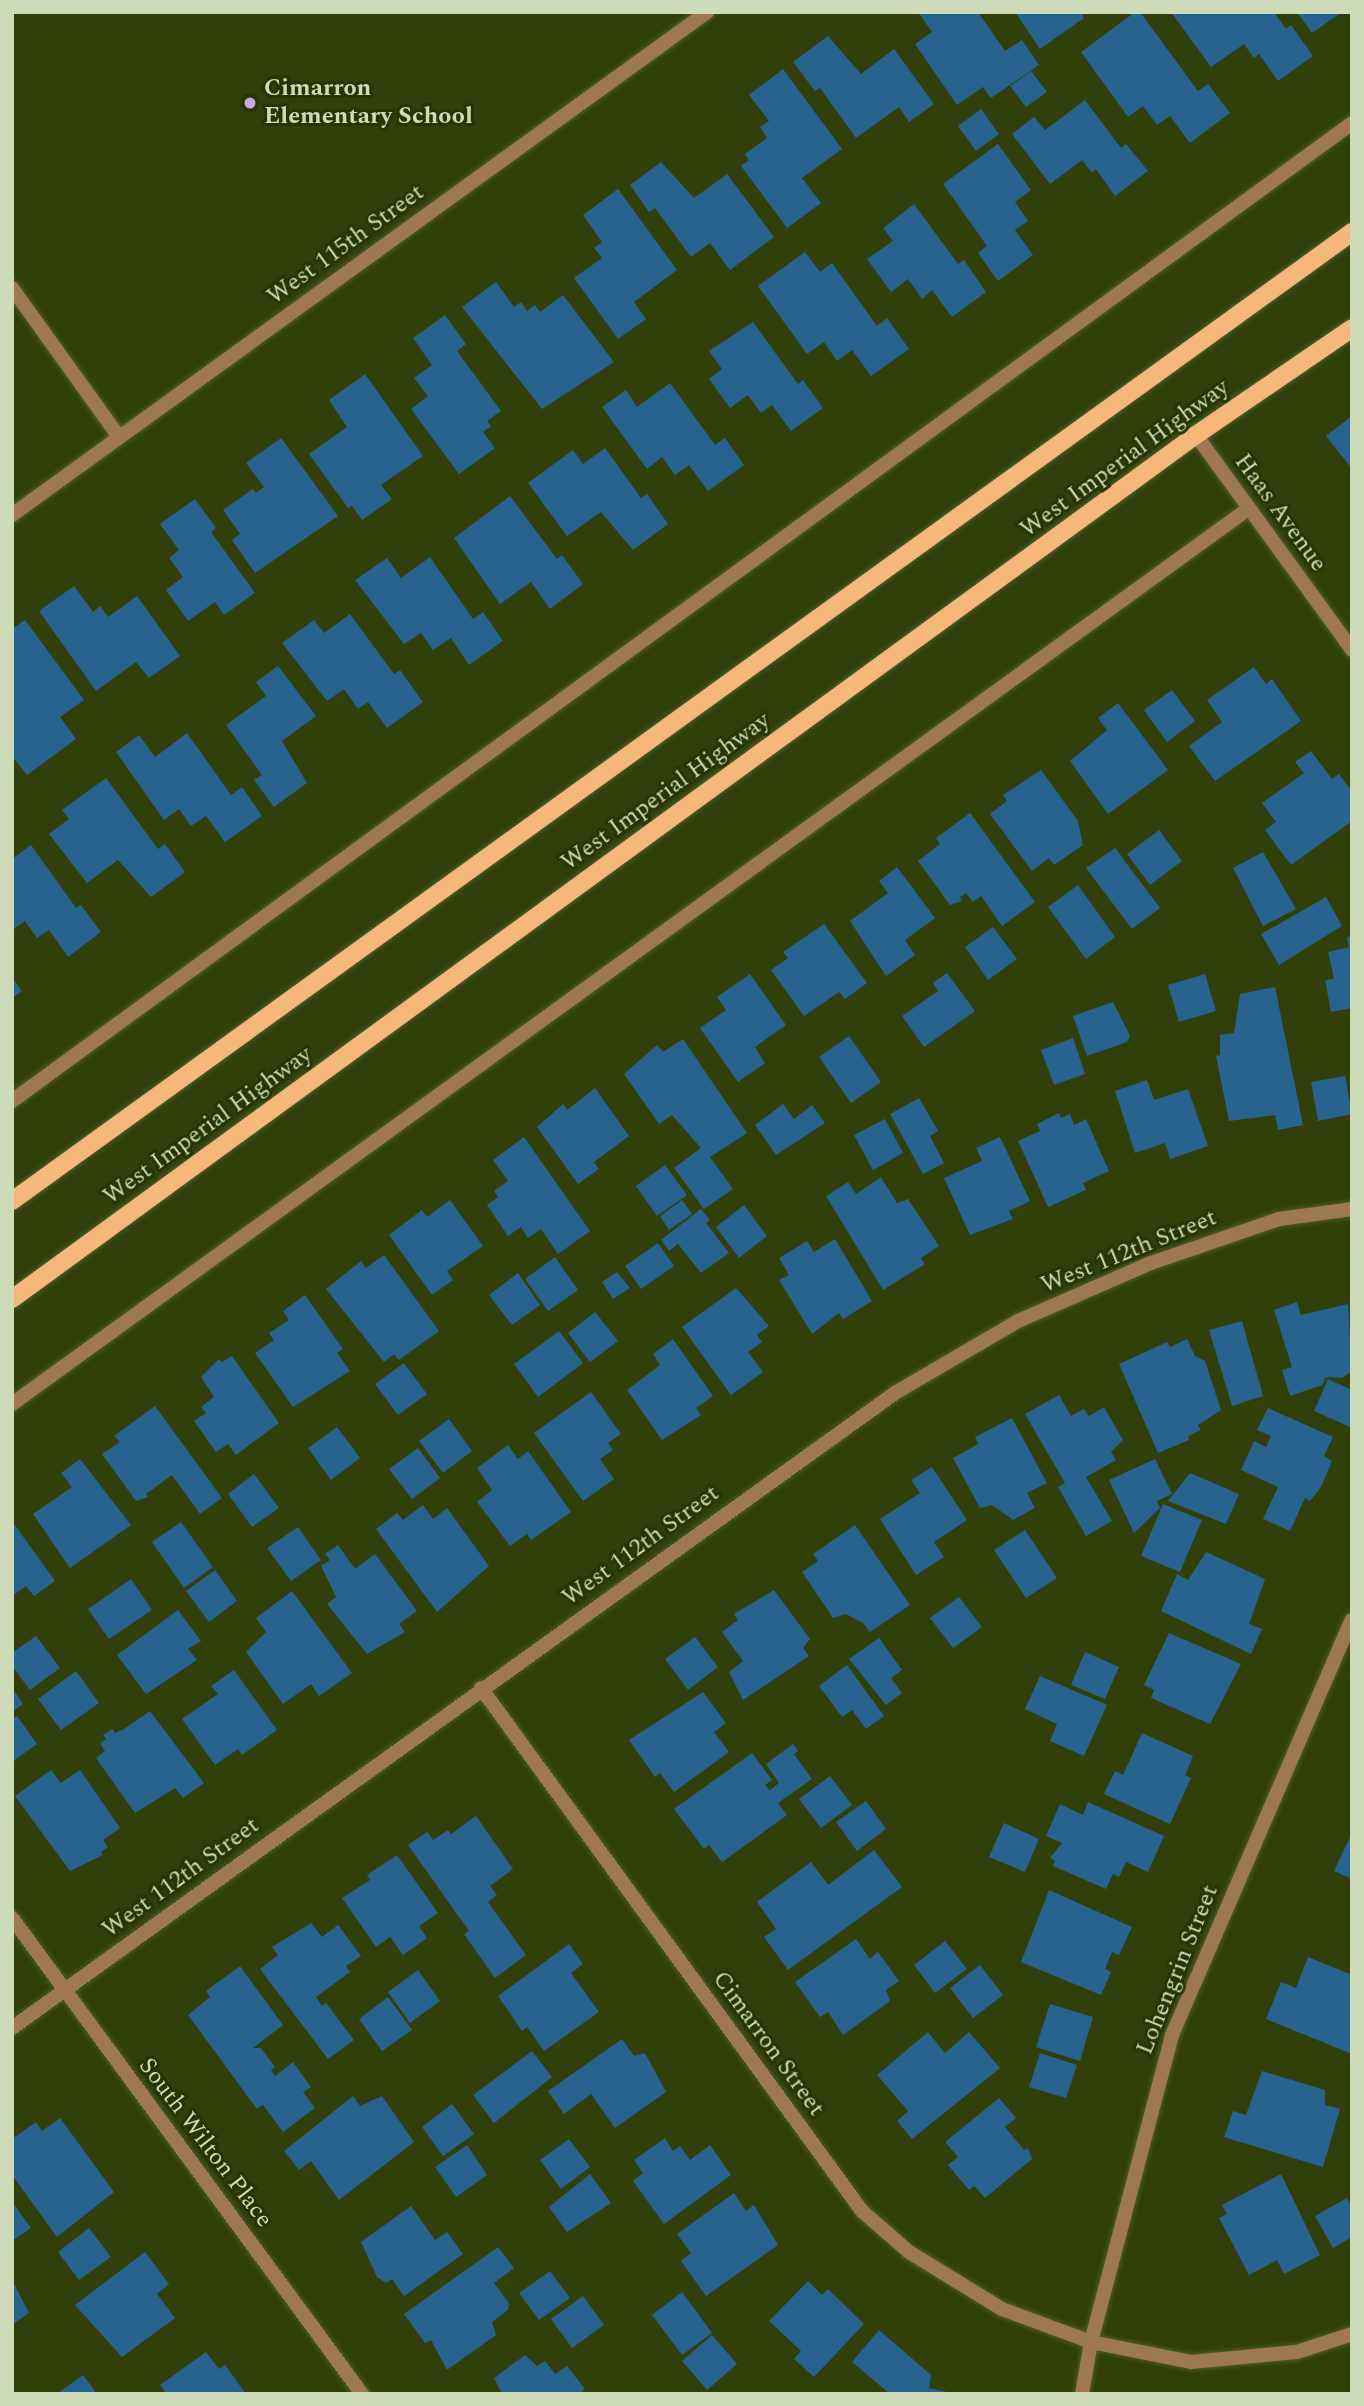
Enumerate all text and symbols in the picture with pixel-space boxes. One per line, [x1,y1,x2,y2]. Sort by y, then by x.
place label: Cimarron Elementary School [264,75,473,131]
marker: Cimarron Elementary School [242,95,258,111]
street label: West 115th Street [262,178,430,312]
street label: West Imperial Highway [1015,374,1235,544]
street label: Haas Avenue [1228,449,1332,577]
street label: West Imperial Highway [556,707,776,877]
street label: West Imperial Highway [98,1041,318,1211]
street label: West 112th Street [1037,1204,1221,1300]
street label: West 112th Street [557,1479,725,1613]
street label: West 112th Street [97,1811,265,1945]
street label: Lohengrin Street [1131,1881,1225,2059]
street label: Cimarron Street [706,1966,830,2122]
street label: South Wilton Place [132,2053,278,2233]

